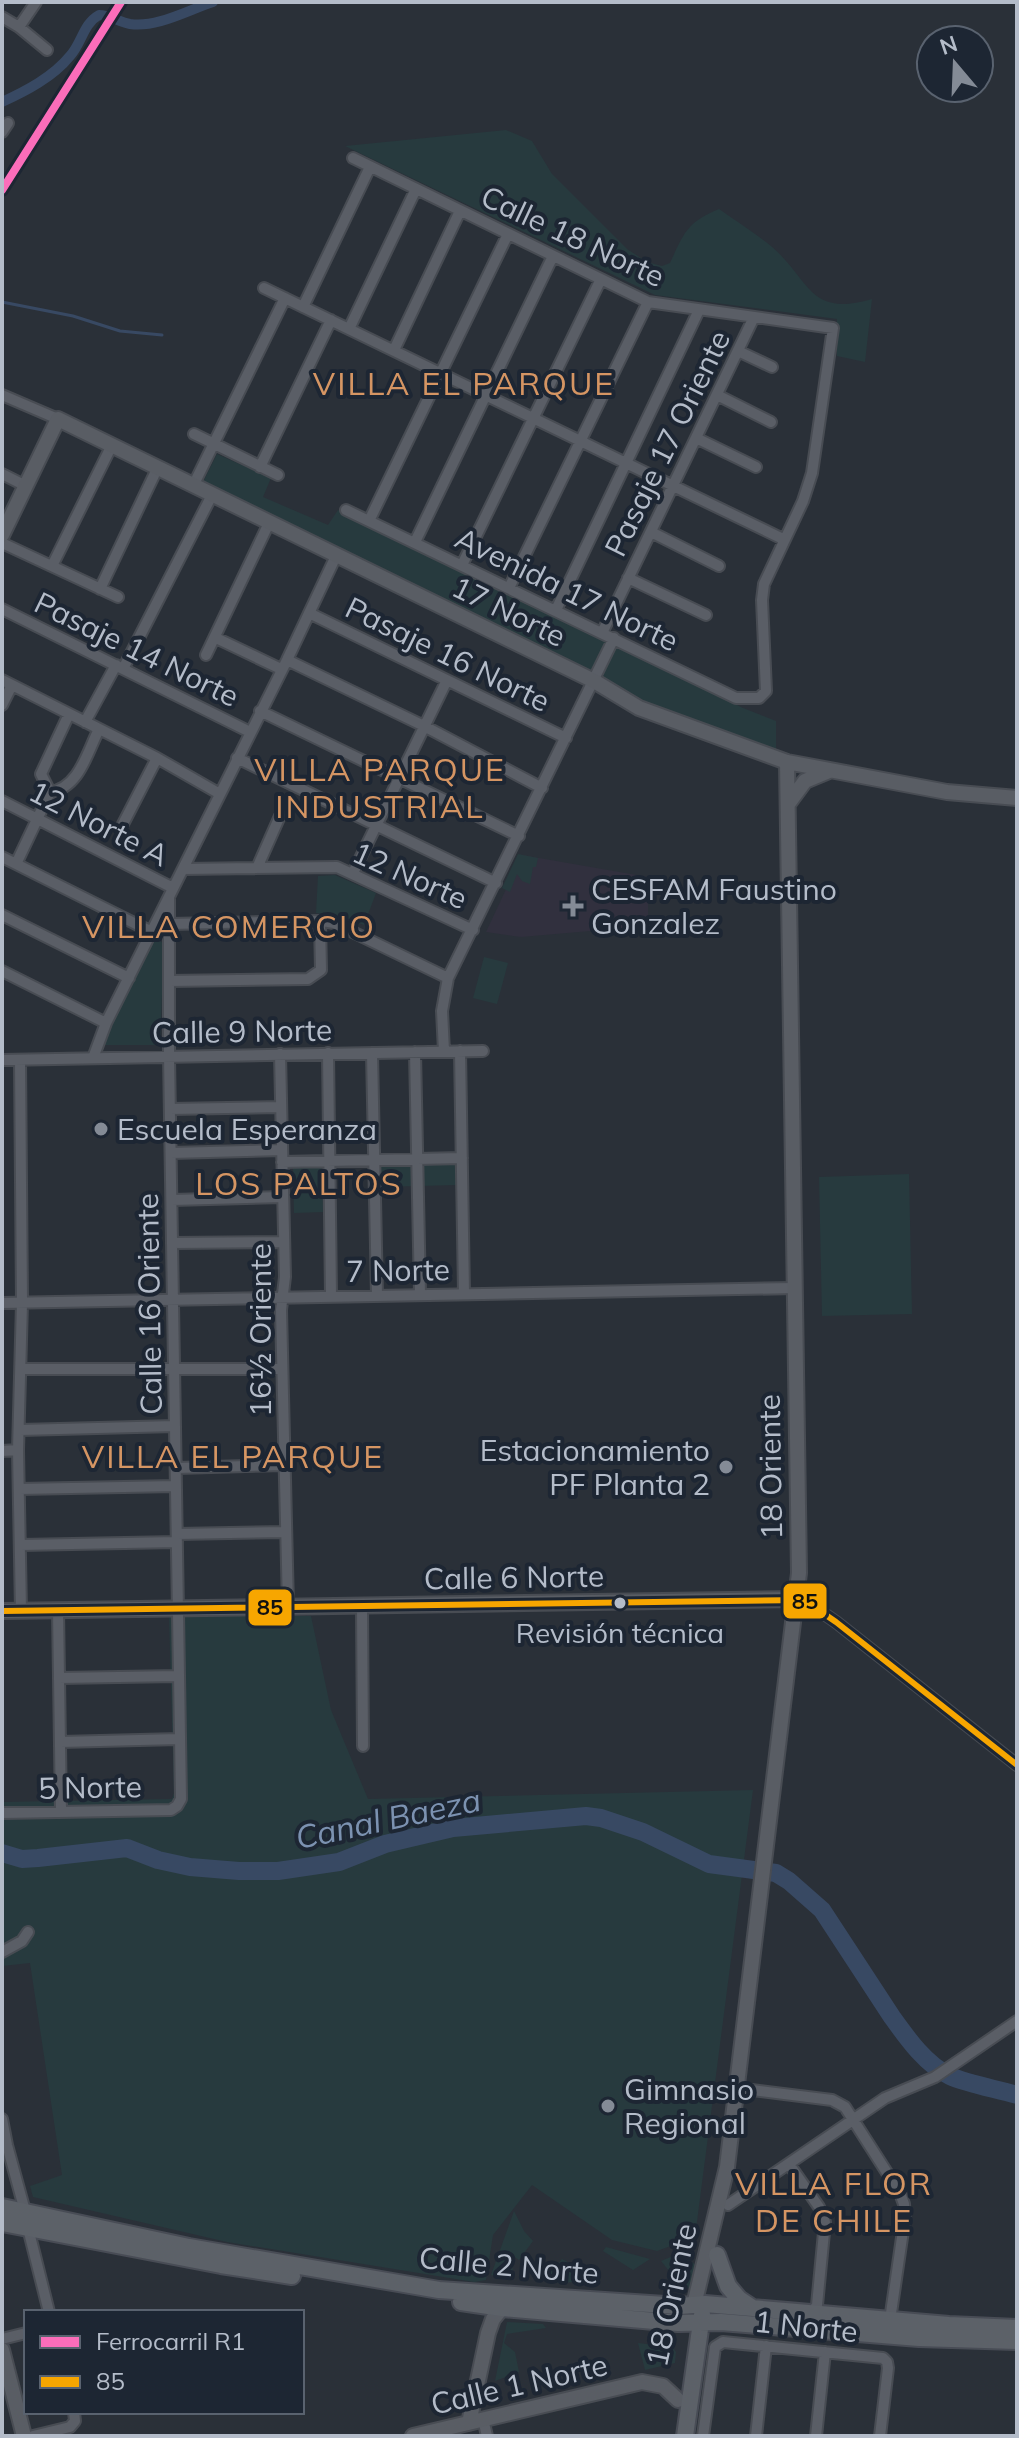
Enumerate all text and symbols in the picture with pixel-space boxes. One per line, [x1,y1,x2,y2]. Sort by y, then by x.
north arrow [915,24,995,104]
text: N [936,29,961,61]
street label: Calle 18 Norte [475,177,671,295]
street label: Pasaje 17 Oriente [596,324,738,562]
district label: VILLA EL PARQUE [313,363,615,403]
street label: Avenida 17 Norte [450,519,684,659]
street label: 17 Norte [446,568,572,654]
street label: Pasaje 14 Norte [29,583,245,715]
street label: Pasaje 16 Norte [340,588,556,720]
district label: VILLA PARQUE INDUSTRIAL [254,749,506,826]
street label: 12 Norte A [23,772,175,874]
street label: 12 Norte [347,833,473,917]
place label: CESFAM Faustino Gonzalez [591,870,837,942]
marker: CESFAM Faustino Gonzalez [562,895,584,917]
district label: VILLA COMERCIO [82,906,376,946]
street label: Calle 9 Norte [152,1010,332,1052]
place label: Escuela Esperanza [117,1110,377,1148]
marker: Escuela Esperanza [92,1120,110,1138]
district label: LOS PALTOS [195,1163,403,1203]
street label: Calle 16 Oriente [128,1193,170,1415]
street label: 16½ Oriente [241,1243,279,1417]
street label: 7 Norte [346,1250,450,1290]
street label: 18 Oriente [750,1394,790,1540]
place label: Estacionamiento PF Planta 2 [480,1431,710,1503]
district label: VILLA EL PARQUE [82,1436,384,1476]
marker: Estacionamiento PF Planta 2 [717,1458,735,1476]
street label: Calle 6 Norte [424,1556,604,1598]
line badge: 85 [782,1582,828,1620]
text: 85 [792,1587,818,1615]
line badge: 85 [247,1588,293,1627]
text: 85 [257,1593,283,1621]
marker: Revisión técnica [612,1595,628,1611]
place label: Revisión técnica [516,1615,724,1650]
street label: 5 Norte [38,1767,142,1807]
water label: Canal Baeza [292,1779,484,1857]
place label: Gimnasio Regional [624,2070,754,2142]
marker: Gimnasio Regional [599,2097,617,2115]
district label: VILLA FLOR DE CHILE [735,2163,933,2240]
street label: 18 Oriente [637,2220,705,2370]
street label: Calle 2 Norte [418,2238,600,2292]
street label: 1 Norte [752,2302,860,2350]
legend [24,2310,304,2414]
text: Ferrocarril R1 [96,2326,245,2356]
street label: Calle 1 Norte [427,2345,611,2423]
text: 85 [96,2366,125,2396]

